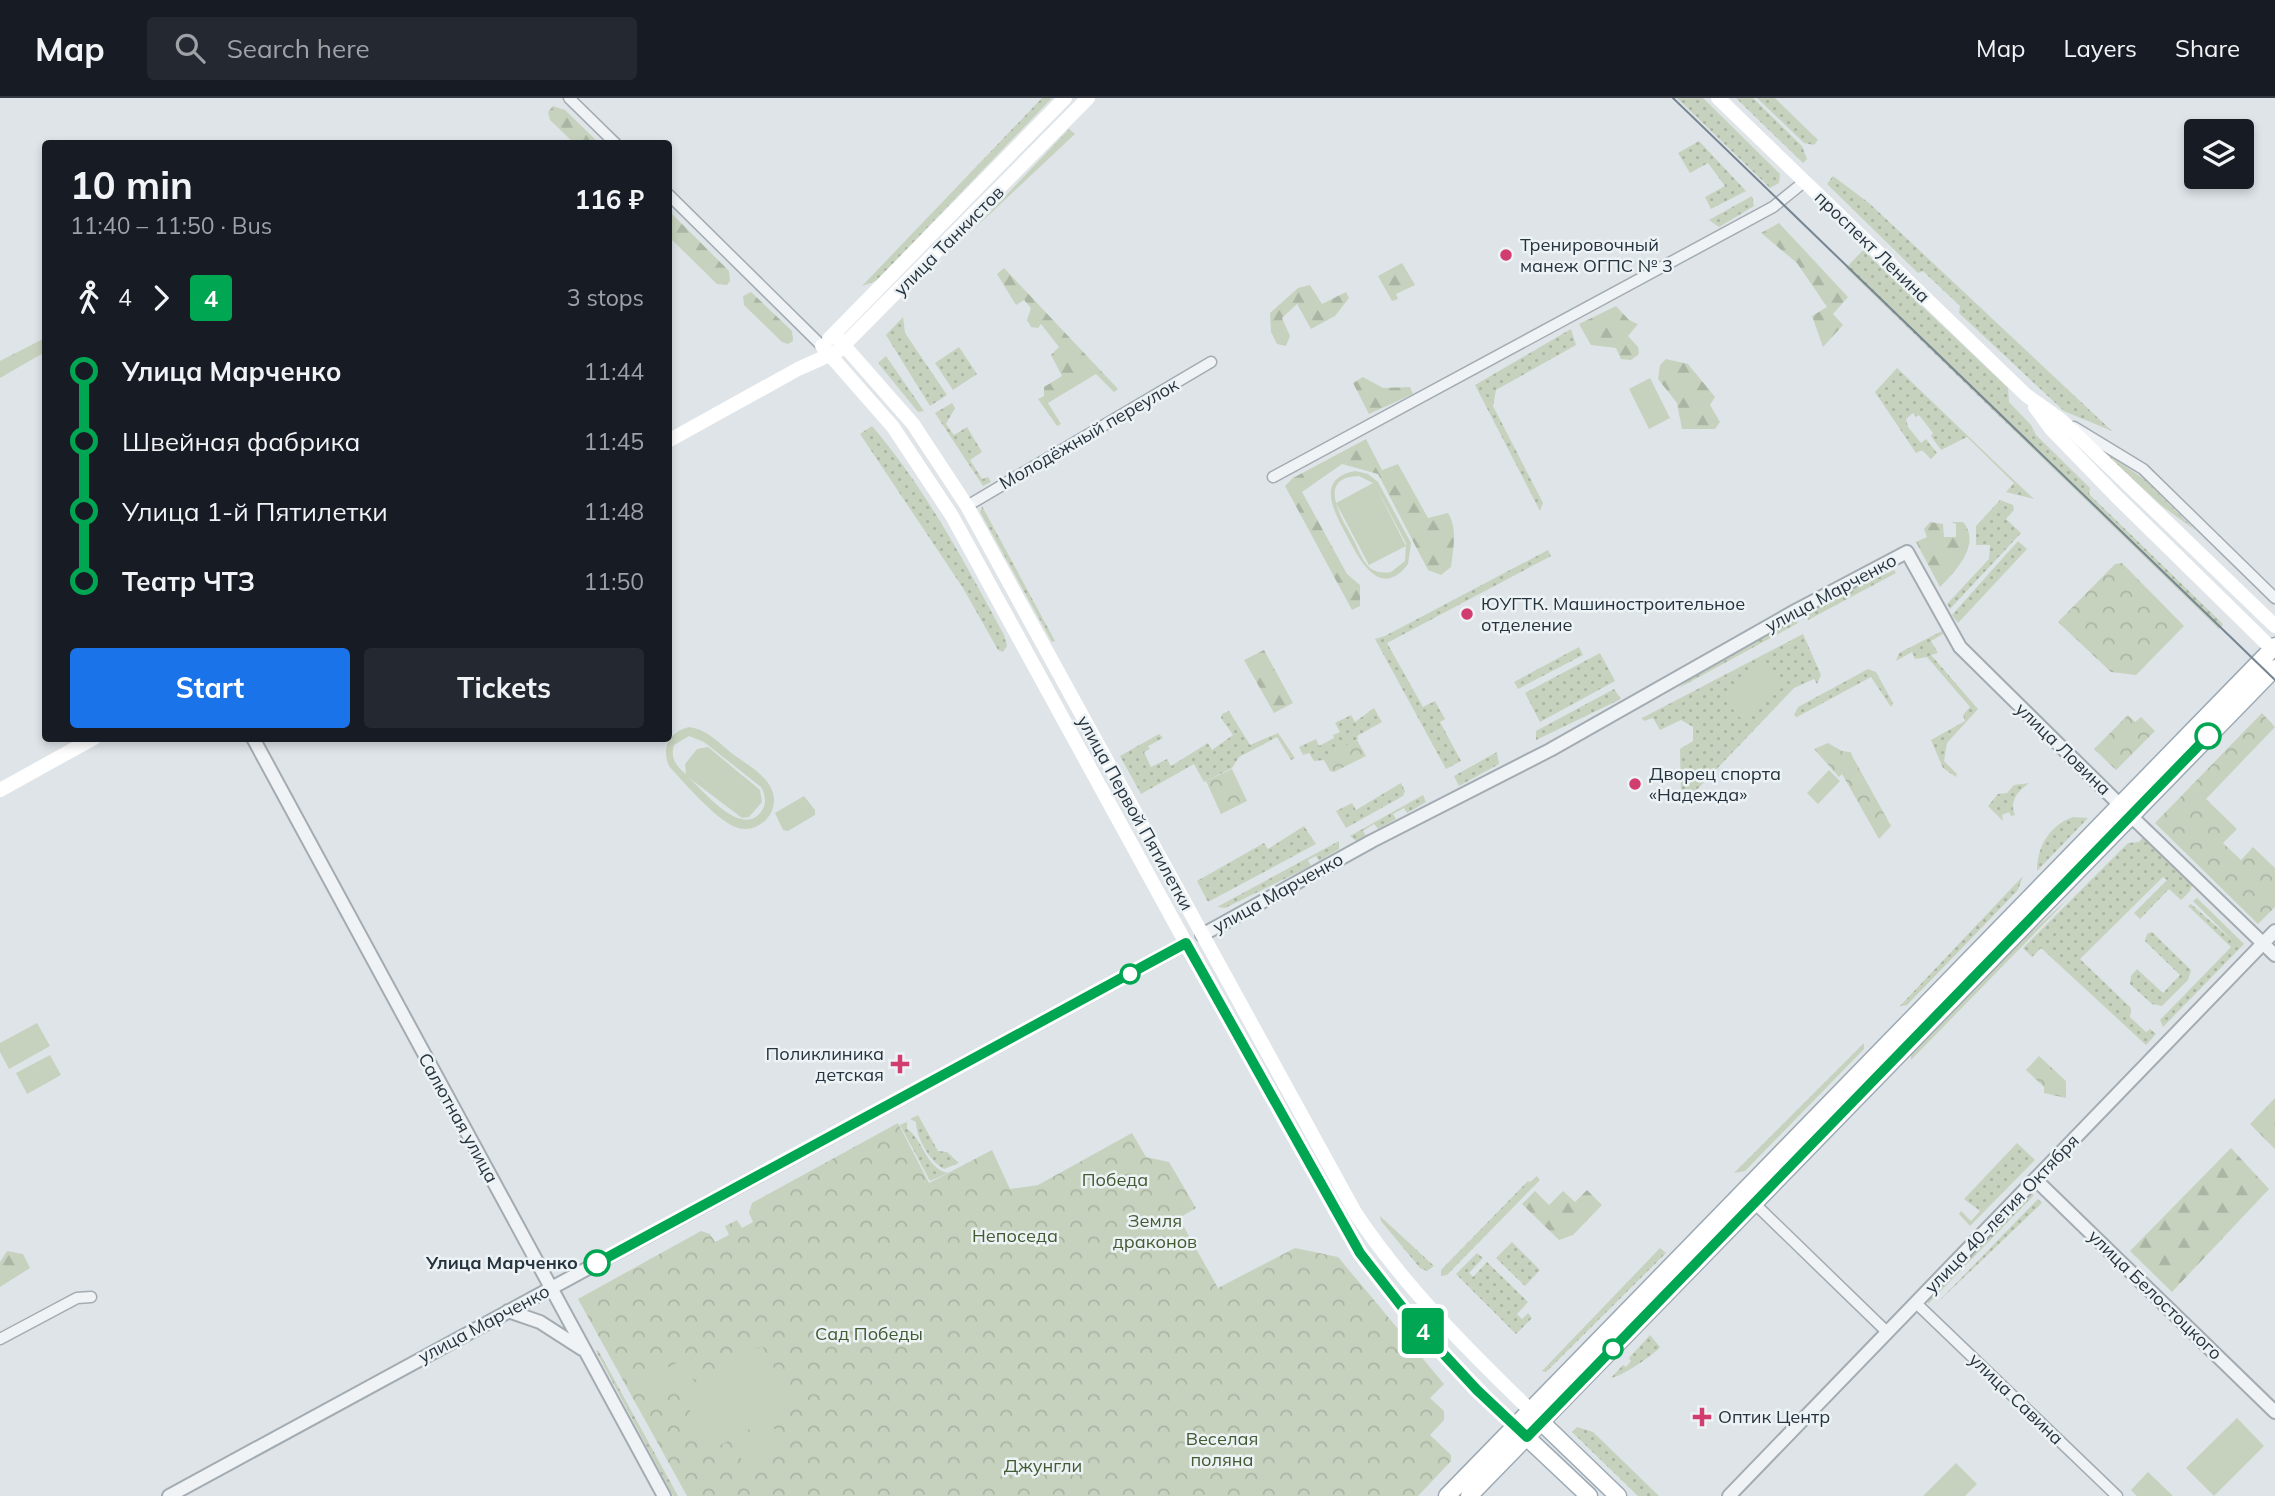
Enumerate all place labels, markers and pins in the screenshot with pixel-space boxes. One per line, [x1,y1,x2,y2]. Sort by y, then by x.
place label: Тренировочный манеж ОГПС № 3 [1520,233,1673,277]
marker: Тренировочный манеж ОГПС № 3 [1498,247,1514,263]
place label: ЮУГТК. Машиностроительное отделение [1481,592,1745,636]
marker: ЮУГТК. Машиностроительное отделение [1459,606,1475,622]
unlabelled marker [2195,723,2221,749]
place label: Дворец спорта «Надежда» [1649,762,1781,806]
marker: Дворец спорта «Надежда» [1627,776,1643,792]
unlabelled marker [1120,964,1140,984]
place label: Поликлиника детская [766,1042,884,1086]
marker: Поликлиника детская [890,1054,910,1074]
marker: Улица Марченко [584,1250,610,1276]
place label: Улица Марченко [425,1251,578,1274]
unlabelled marker [1603,1339,1623,1359]
place label: Оптик Центр [1718,1405,1830,1428]
marker: Оптик Центр [1692,1407,1712,1427]

